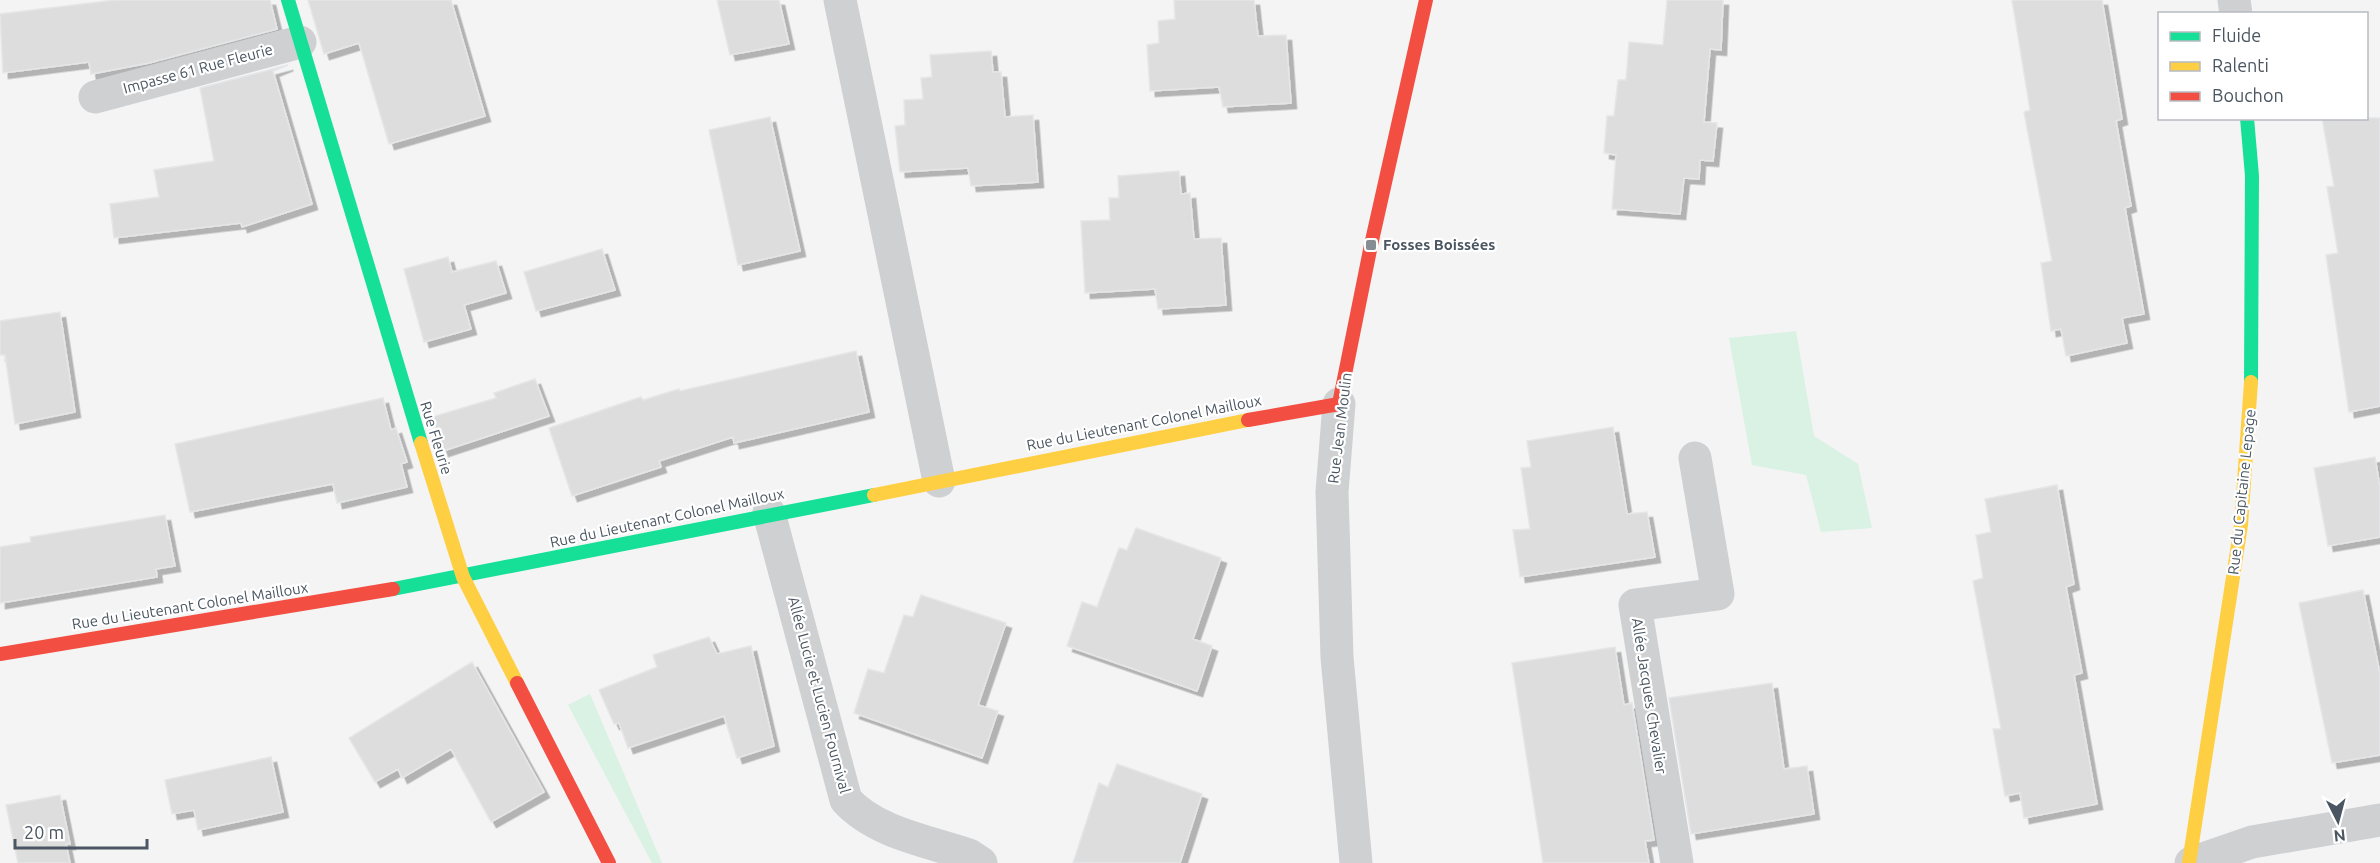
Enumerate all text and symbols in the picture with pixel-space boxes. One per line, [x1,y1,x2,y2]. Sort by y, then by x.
legend [2158,12,2368,120]
text: Fluide [2212,25,2261,45]
street label: Impasse 61 Rue Fleurie [121,40,275,97]
text: Ralenti [2212,55,2269,75]
text: Bouchon [2212,85,2284,105]
place label: Fosses Boissées [1383,236,1495,253]
marker: Fosses Boissées [1364,238,1378,252]
street label: Rue Jean Moulin [1324,372,1355,484]
street label: Rue du Lieutenant Colonel Mailloux [1025,391,1263,454]
street label: Rue Fleurie [417,399,456,477]
street label: Rue du Capitaine Lepage [2224,408,2259,576]
street label: Rue du Lieutenant Colonel Mailloux [548,484,786,551]
street label: Rue du Lieutenant Colonel Mailloux [71,578,310,633]
street label: Allée Lucie et Lucien Fournival [785,595,854,795]
street label: Allée Jacques Chevalier [1629,617,1670,775]
north arrow [2308,791,2368,851]
scale bar [15,812,147,850]
text: 20 m [24,822,64,842]
text: N [2333,826,2346,845]

